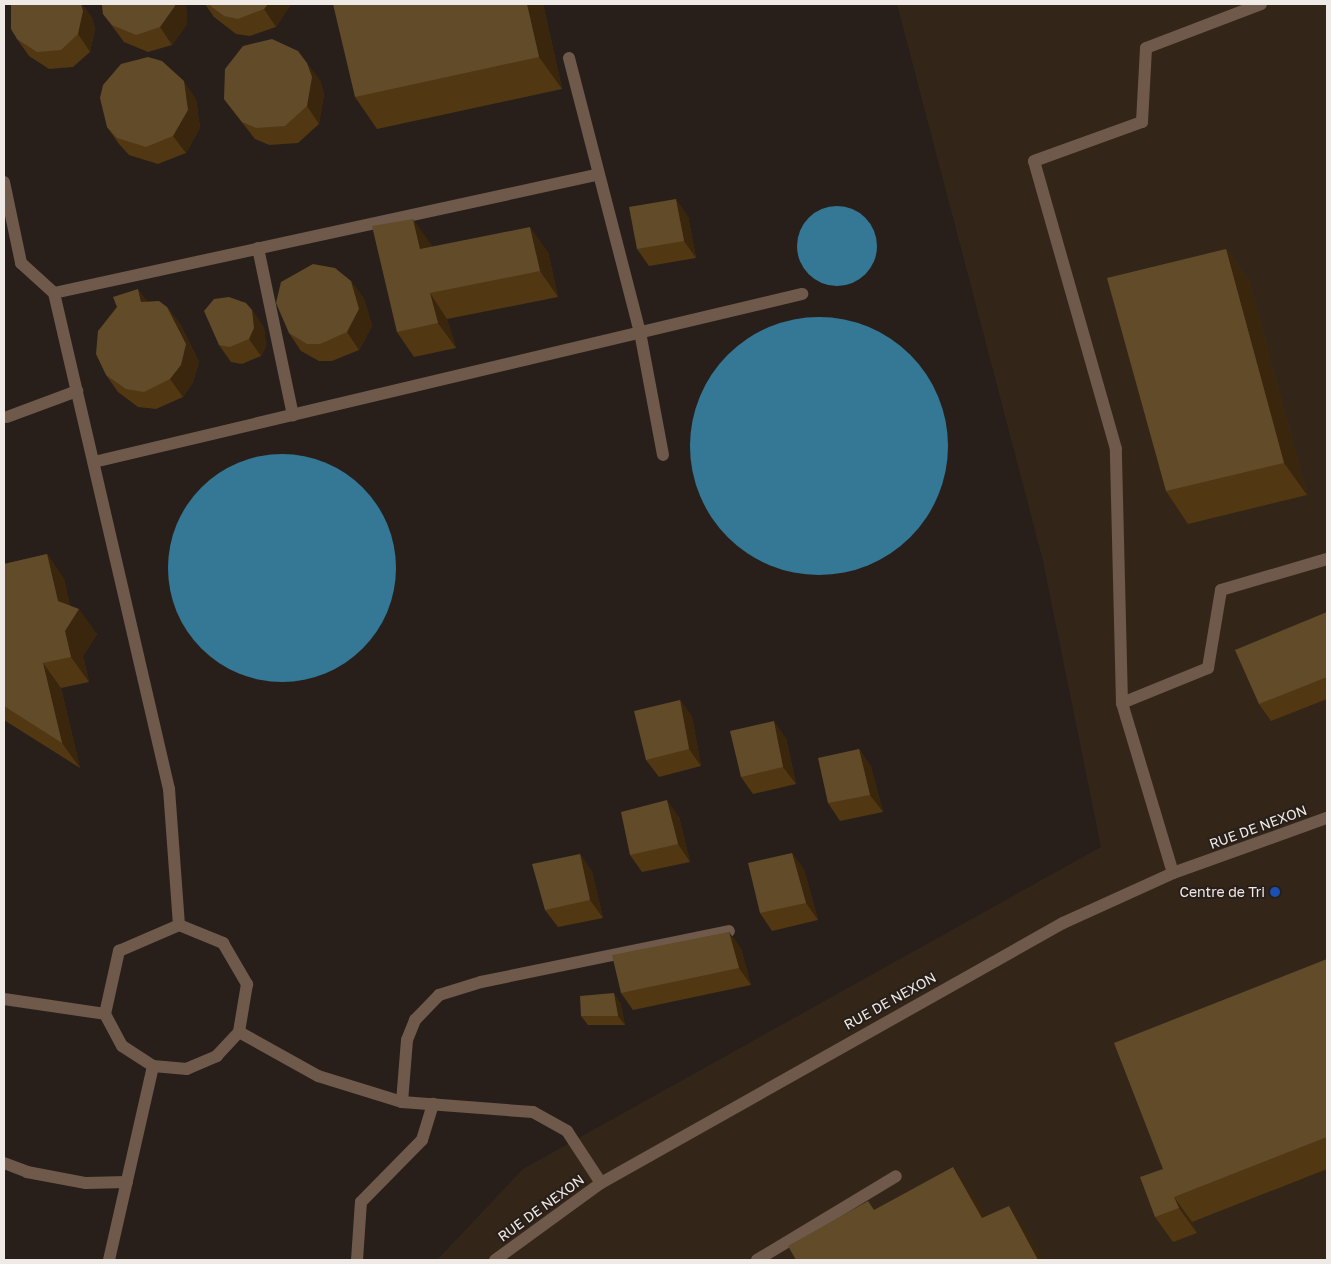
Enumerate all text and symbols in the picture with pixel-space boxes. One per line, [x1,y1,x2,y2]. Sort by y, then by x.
street label: RUE DE NEXON [1207,802,1309,852]
place label: Centre de Tri [1179,884,1265,900]
marker: Centre de Tri [1269,886,1281,898]
street label: RUE DE NEXON [841,969,939,1033]
street label: RUE DE NEXON [495,1171,587,1245]

